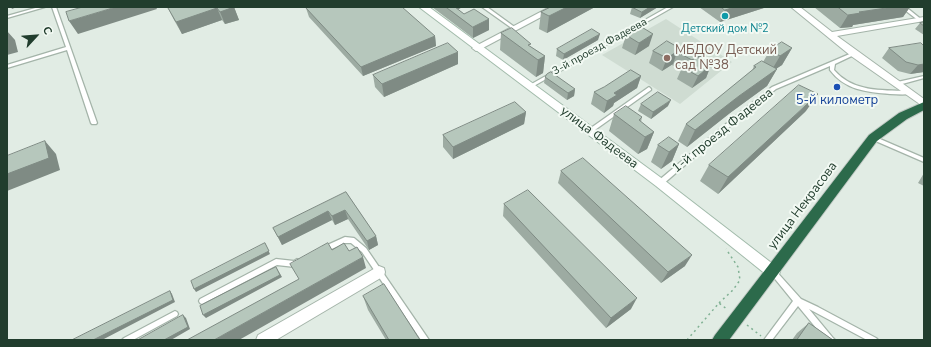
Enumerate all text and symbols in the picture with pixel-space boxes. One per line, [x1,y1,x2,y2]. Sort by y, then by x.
marker: Детский дом №2 [720,11,730,21]
street label: 3-й проезд Фадеева [550,15,650,79]
north arrow [16,16,56,56]
place label: Детский дом №2 [681,22,769,36]
text: С [39,24,56,37]
place label: МБДОУ Детский сад №38 [675,43,777,74]
marker: МБДОУ Детский сад №38 [662,53,672,63]
marker: 5-й километр [832,82,842,92]
street label: 1-й проезд Фадеева [669,85,777,177]
place label: 5-й километр [796,93,878,109]
street label: улица Фадеева [557,104,641,172]
street label: улица Некрасова [765,159,841,253]

